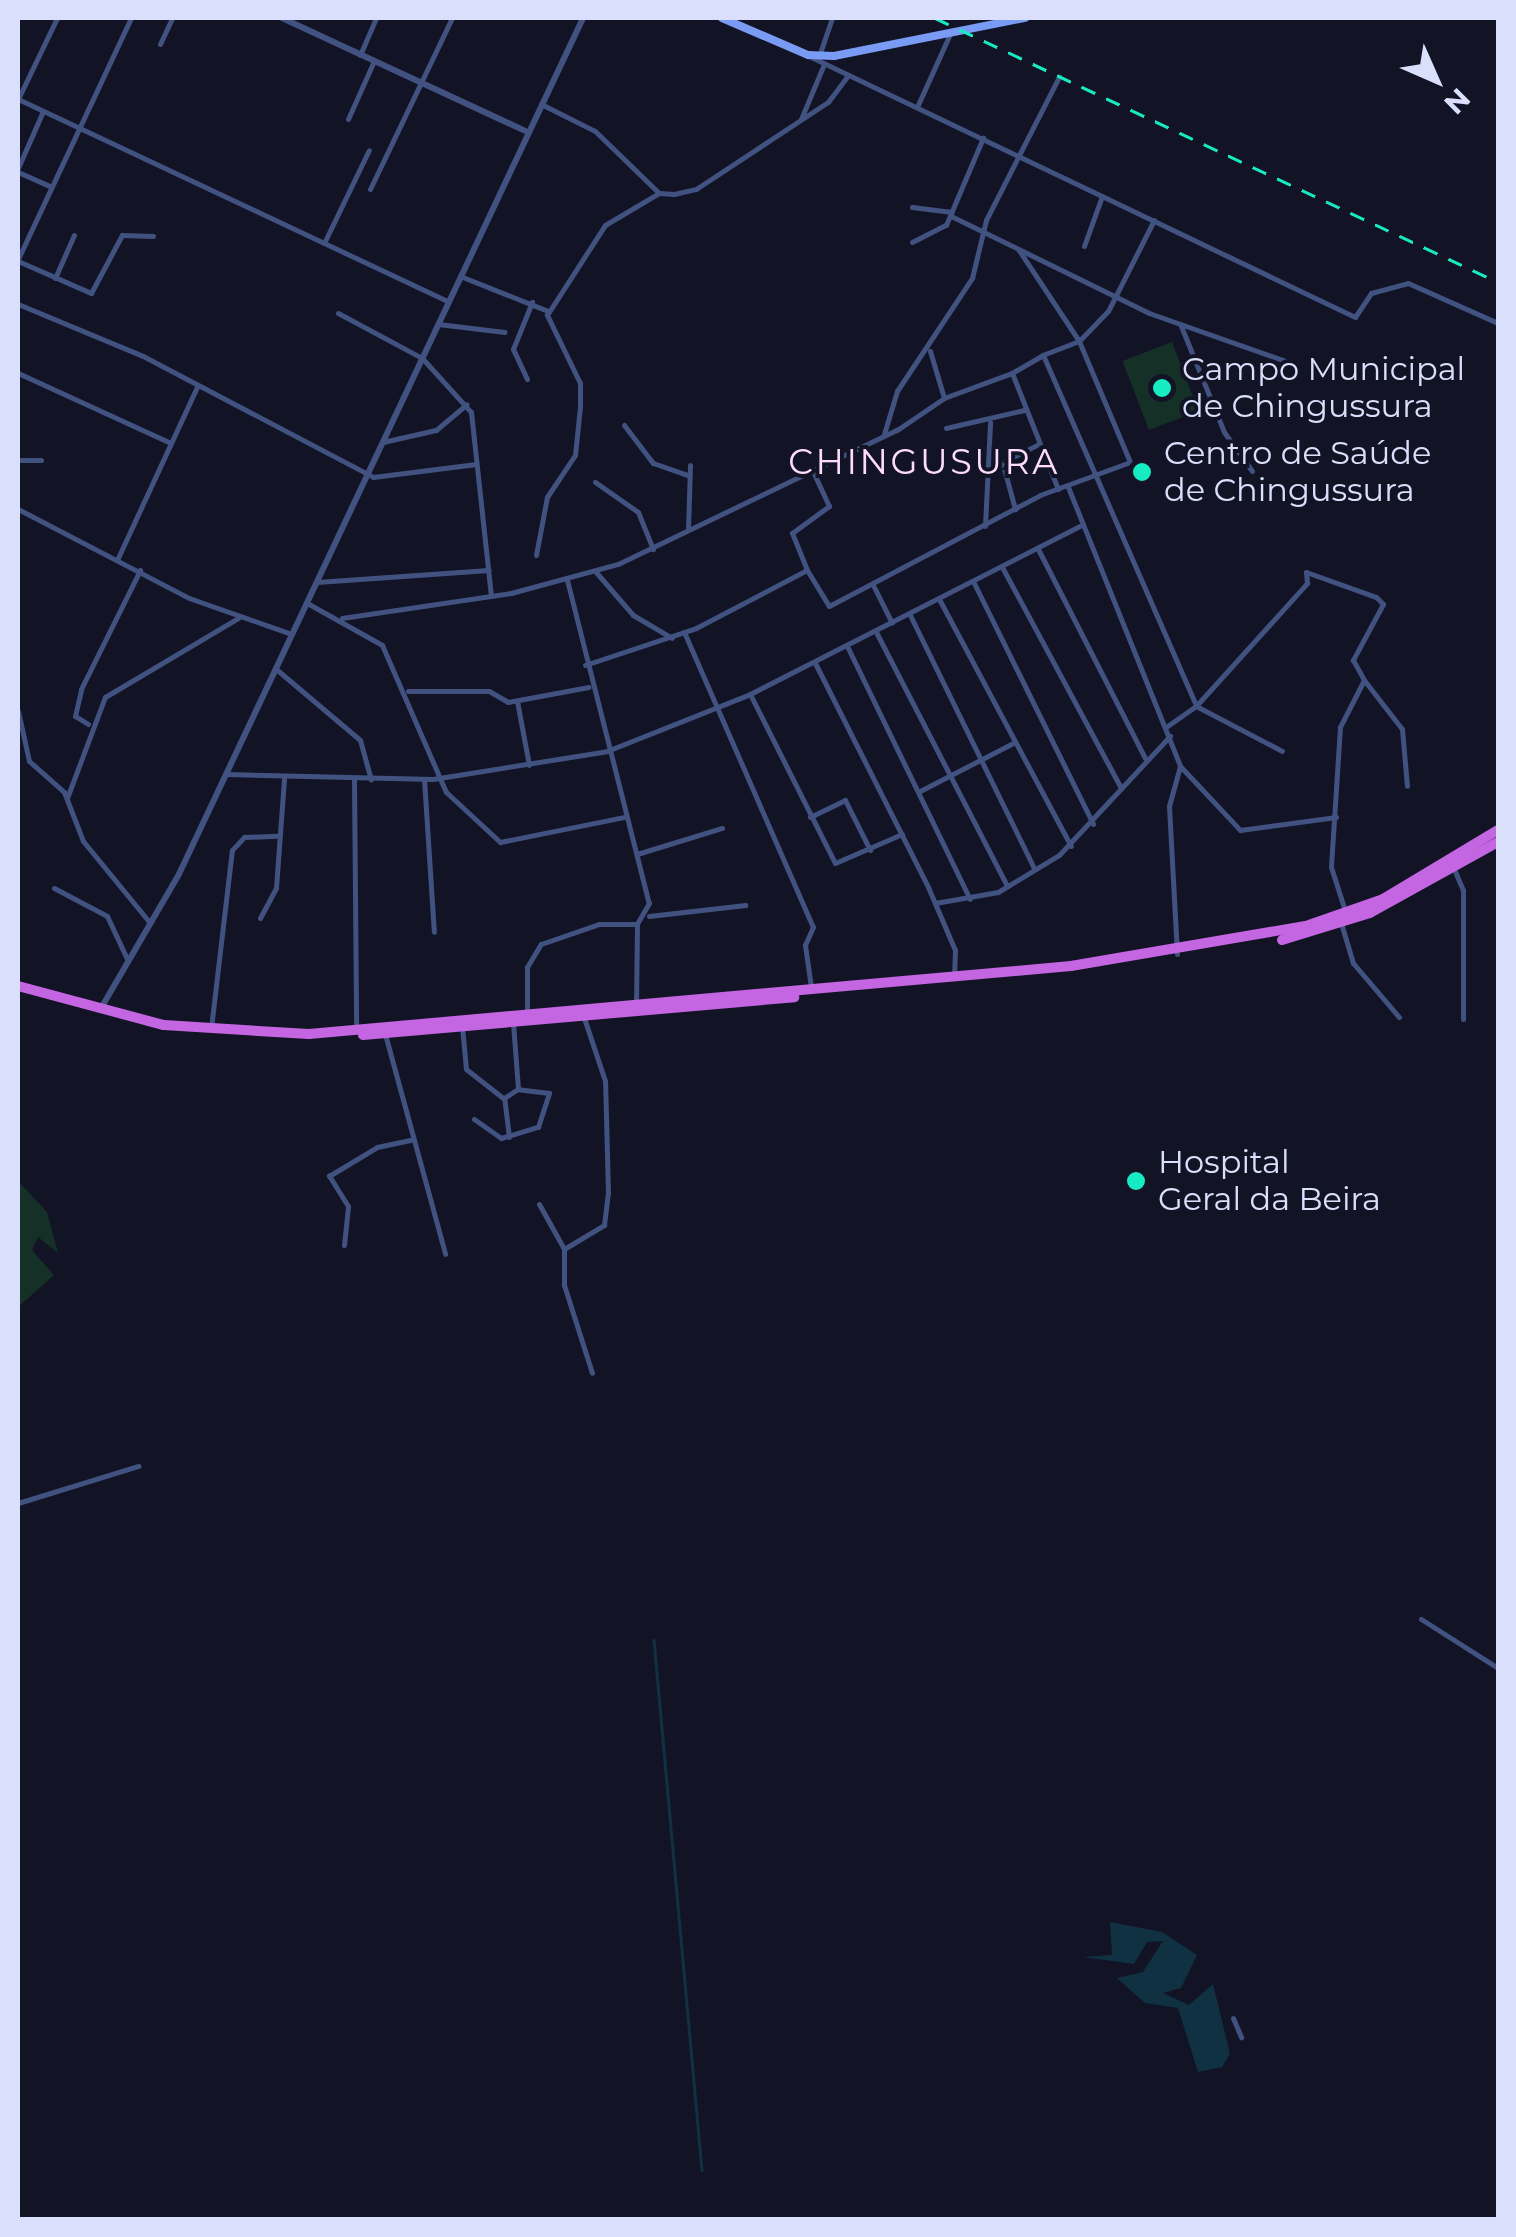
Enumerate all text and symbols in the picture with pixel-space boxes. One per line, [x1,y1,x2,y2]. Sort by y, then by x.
north arrow [1386,30,1486,130]
text: N [1437,81,1477,121]
place label: Campo Municipal de Chingussura [1182,351,1465,426]
marker: Campo Municipal de Chingussura [1151,377,1173,399]
place label: Centro de Saúde de Chingussura [1164,435,1431,510]
district label: CHINGUSURA [788,441,1060,483]
marker: Centro de Saúde de Chingussura [1129,459,1155,485]
place label: Hospital Geral da Beira [1158,1144,1381,1219]
marker: Hospital Geral da Beira [1123,1168,1149,1194]

